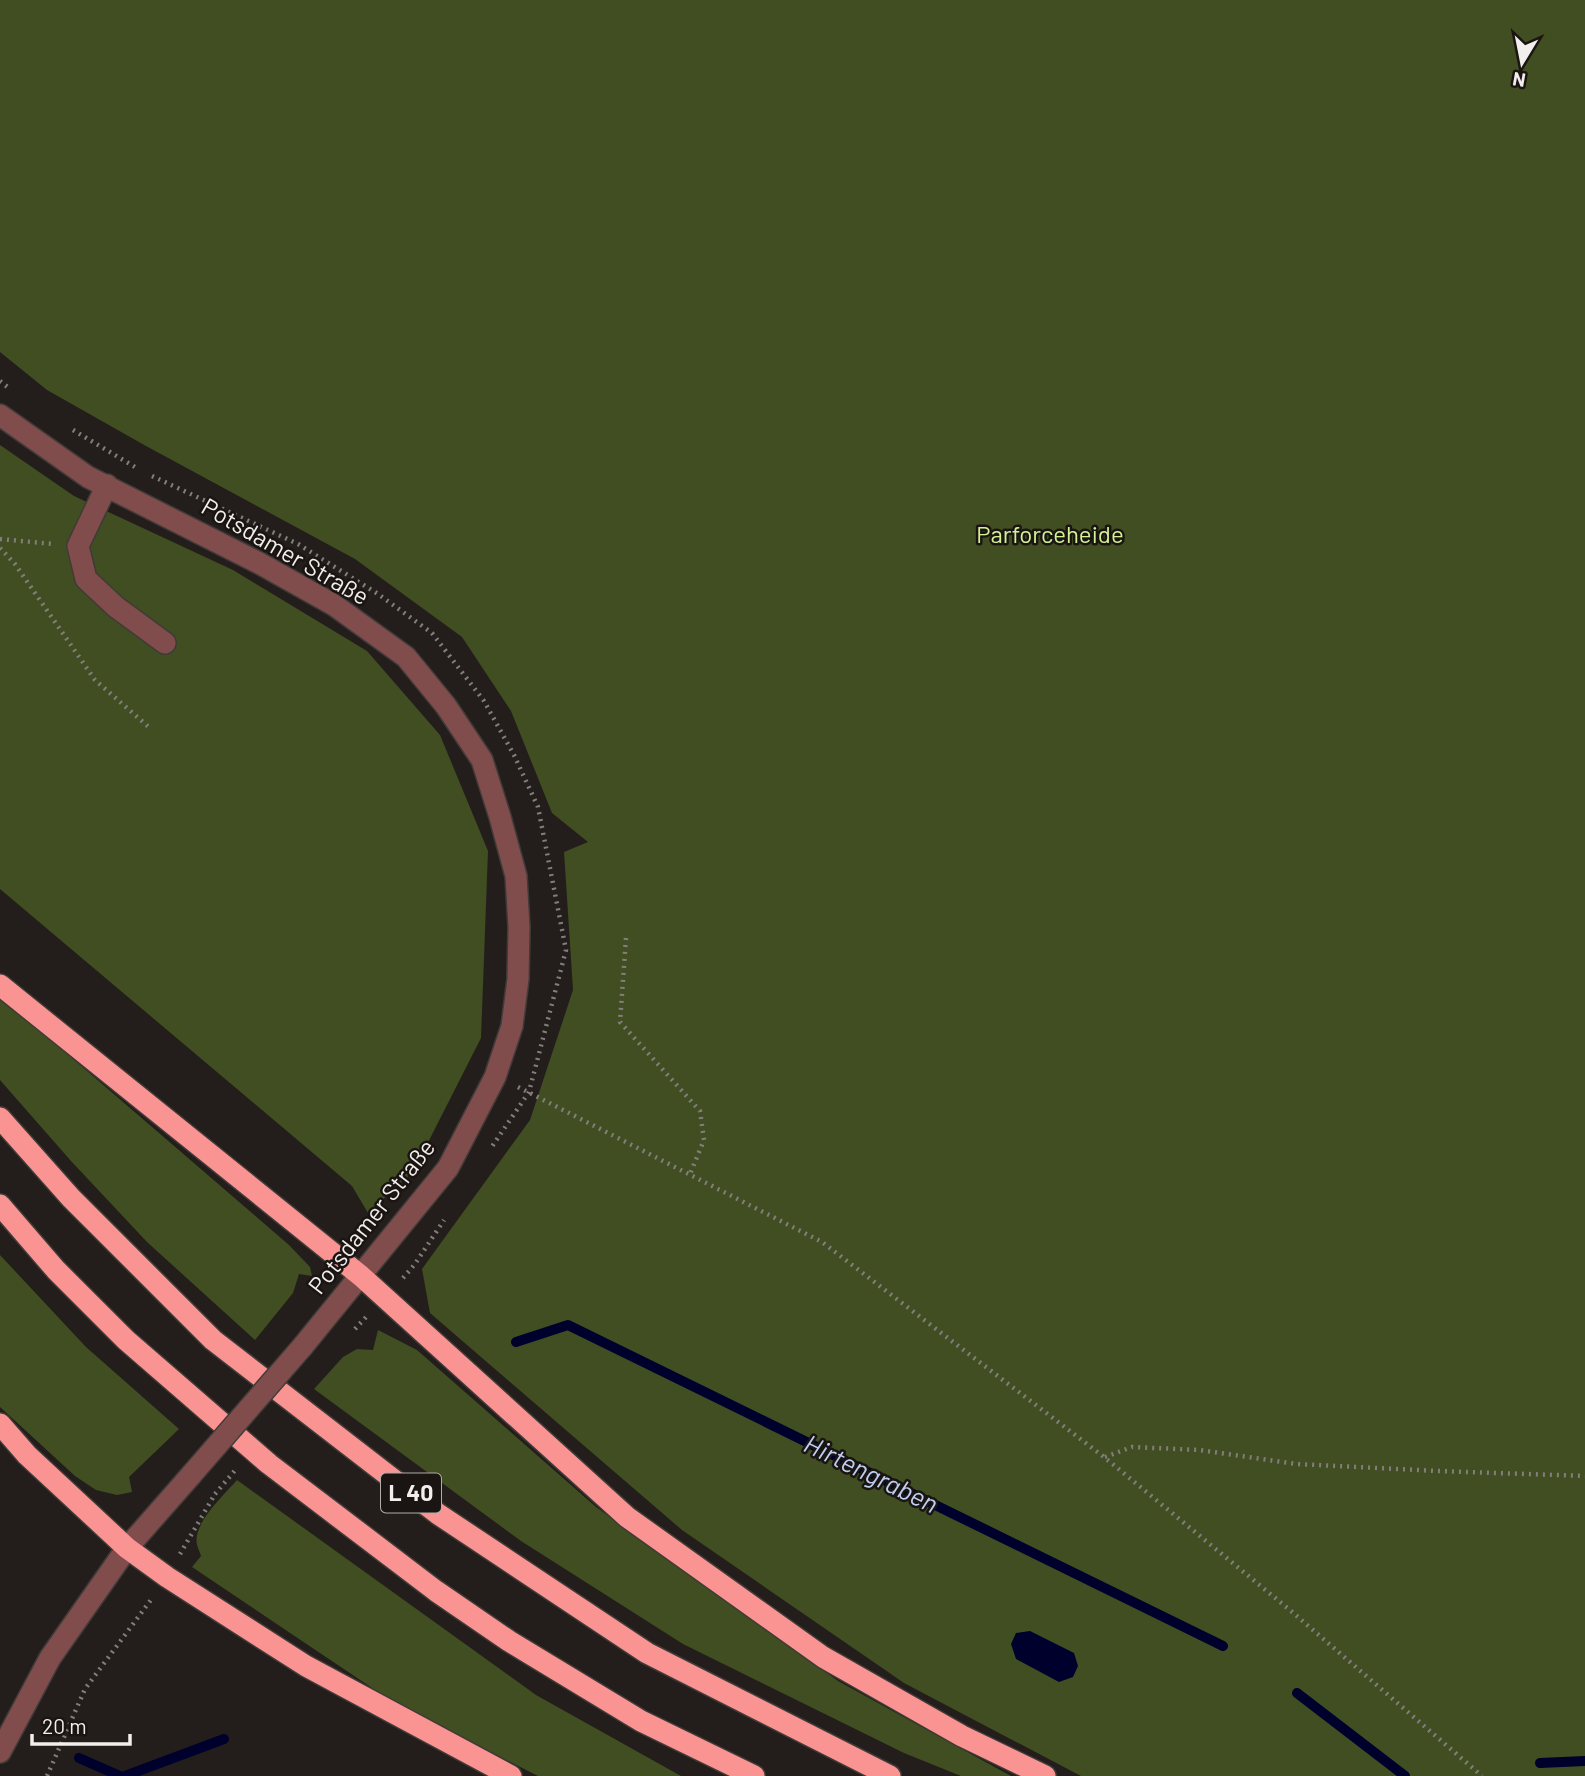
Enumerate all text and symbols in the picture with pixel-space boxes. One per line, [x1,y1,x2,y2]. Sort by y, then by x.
north arrow [1487,28,1557,98]
text: N [1511,68,1527,93]
street label: Potsdamer Straße [197,491,375,610]
park label: Parforceheide [976,519,1124,548]
street label: Potsdamer Straße [301,1133,440,1299]
water label: Hirtengraben [800,1427,944,1518]
road number: L 40 [381,1474,441,1512]
scale bar [32,1702,130,1746]
text: 20 m [42,1713,87,1738]

